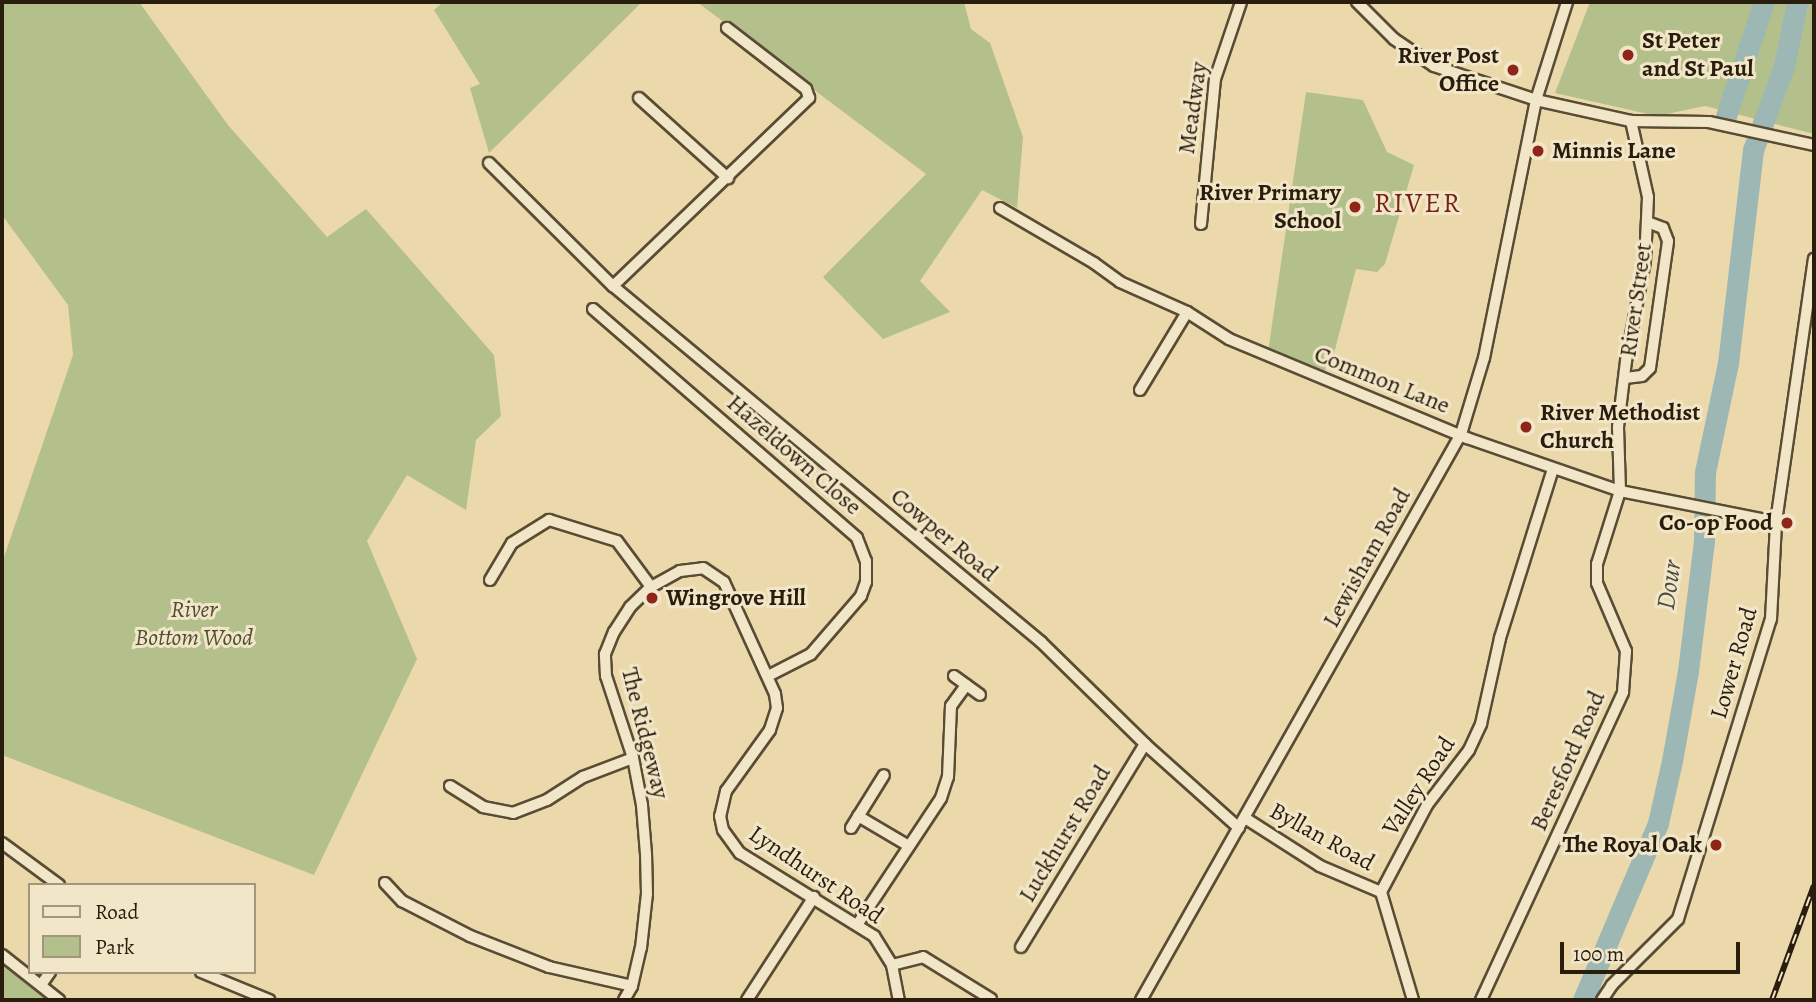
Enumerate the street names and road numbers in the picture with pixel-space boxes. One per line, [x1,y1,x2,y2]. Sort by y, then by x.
street label: Meadway [1172,60,1214,156]
street label: River Street [1614,241,1658,359]
street label: Common Lane [1310,340,1454,420]
street label: Hazeldown Close [721,389,867,521]
street label: Cowper Road [885,482,1003,588]
street label: Lewisham Road [1317,483,1417,633]
street label: Lower Road [1704,604,1764,722]
street label: The Ridgeway [615,664,675,802]
street label: Beresford Road [1524,687,1612,835]
street label: Valley Road [1376,731,1462,841]
street label: Luckhurst Road [1013,760,1117,908]
street label: Byllan Road [1264,796,1380,878]
street label: Lyndhurst Road [743,819,889,931]

